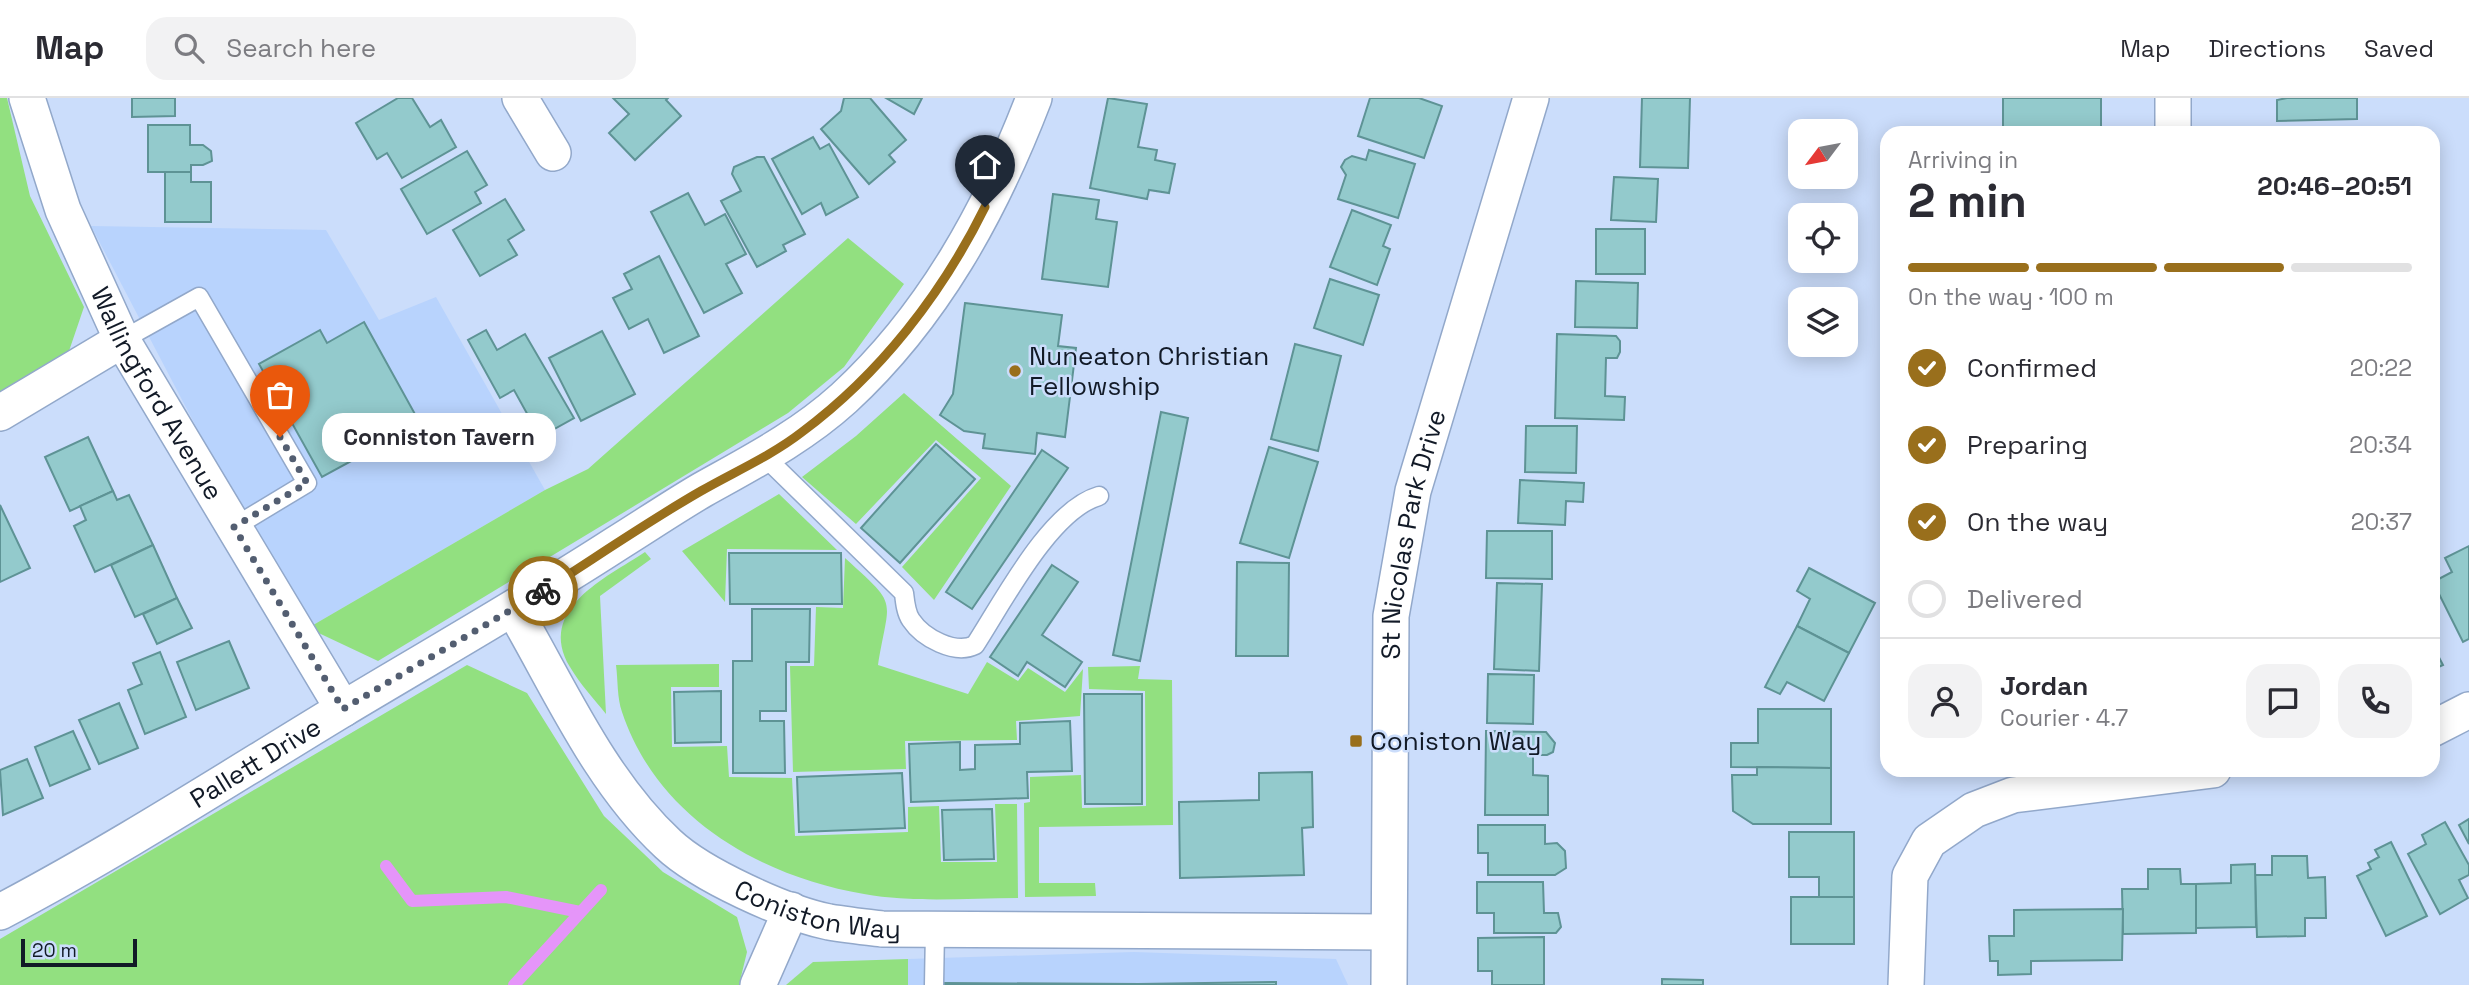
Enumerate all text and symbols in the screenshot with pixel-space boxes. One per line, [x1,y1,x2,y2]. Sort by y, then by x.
search box [146,17,636,80]
text: Map [35,27,104,69]
icon: search [170,29,208,67]
text: Search here [226,31,376,65]
text: Map [2120,33,2170,64]
text: Directions [2208,33,2326,64]
text: Saved [2364,33,2434,64]
north arrow [1788,119,1858,189]
map controls [1788,119,1858,357]
pin [955,135,1015,207]
text: Arriving in [1908,145,2018,175]
icon: home [966,146,1004,184]
text: 20:46–20:51 [2257,169,2412,203]
text: 2 min [1908,172,2027,230]
button: locate [1788,203,1858,273]
street label: Wallingford Avenue [83,281,231,506]
text: On the way · 100 m [1908,282,2114,312]
button: layers [1788,287,1858,357]
place label: Nuneaton Christian Fellowship [1029,339,1269,403]
icon: check [1908,349,1946,387]
text: Confirmed [1967,351,2097,385]
text: 20:22 [2350,353,2412,383]
marker: Nuneaton Christian Fellowship [1007,363,1023,379]
pin [250,365,310,437]
icon: bag [261,376,299,414]
street label: St Nicolas Park Drive [1374,405,1454,659]
callout: Conniston Tavern [322,412,556,462]
text: Conniston Tavern [343,422,535,452]
icon: check [1908,426,1946,464]
text: Preparing [1967,428,2088,462]
text: 20:34 [2349,430,2412,460]
icon: check [1908,503,1946,541]
text: On the way [1967,505,2108,539]
text: 20:37 [2351,507,2412,537]
courier [508,556,578,626]
icon: bike [524,572,562,610]
text: Delivered [1967,582,2083,616]
button: person [1908,664,1982,738]
button: chat [2246,664,2320,738]
button: phone [2338,664,2412,738]
text: Jordan [2000,669,2088,703]
text: Courier · 4.7 [2000,703,2128,733]
street label: Pallett Drive [184,709,327,816]
place label: Coniston Way [1370,724,1541,758]
marker: Coniston Way [1348,733,1364,749]
street label: Coniston Way [729,872,901,946]
scale bar [21,936,136,968]
text: 20 m [32,938,77,963]

